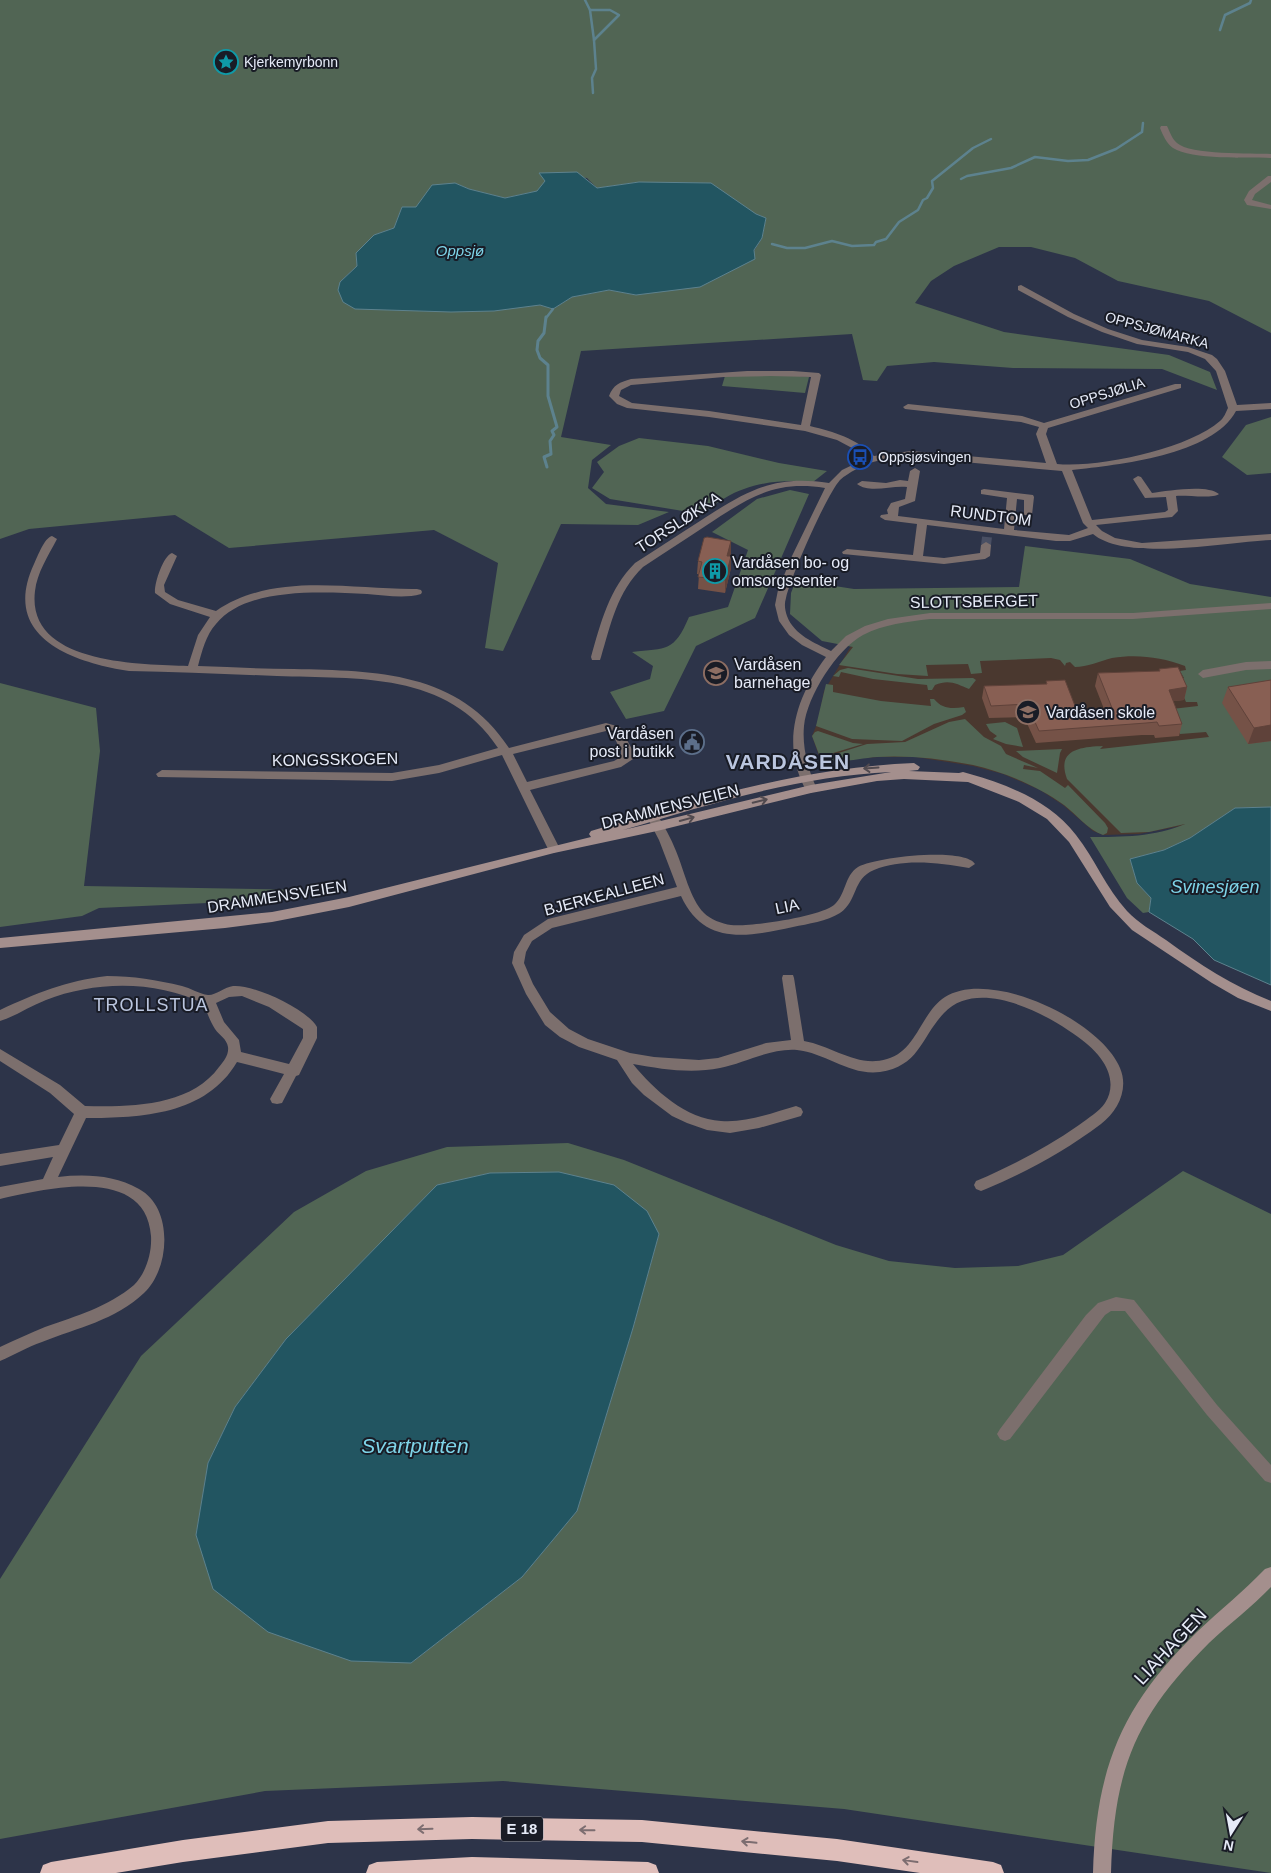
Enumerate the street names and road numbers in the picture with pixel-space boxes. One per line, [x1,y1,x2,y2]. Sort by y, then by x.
street label: OPPSJØMARKA [1103,308,1211,352]
street label: OPPSJØLIA [1067,374,1147,412]
street label: TORSLØKKA [633,489,724,556]
street label: RUNDTOM [949,502,1032,529]
street label: SLOTTSBERGET [910,592,1038,611]
street label: KONGSSKOGEN [272,750,398,769]
street label: DRAMMENSVEIEN [599,781,741,832]
street label: BJERKEALLEEN [542,870,666,919]
street label: DRAMMENSVEIEN [206,877,348,916]
street label: LIA [774,896,801,917]
street label: LIAHAGEN [1130,1604,1211,1689]
road number: E 18 [501,1816,543,1842]

